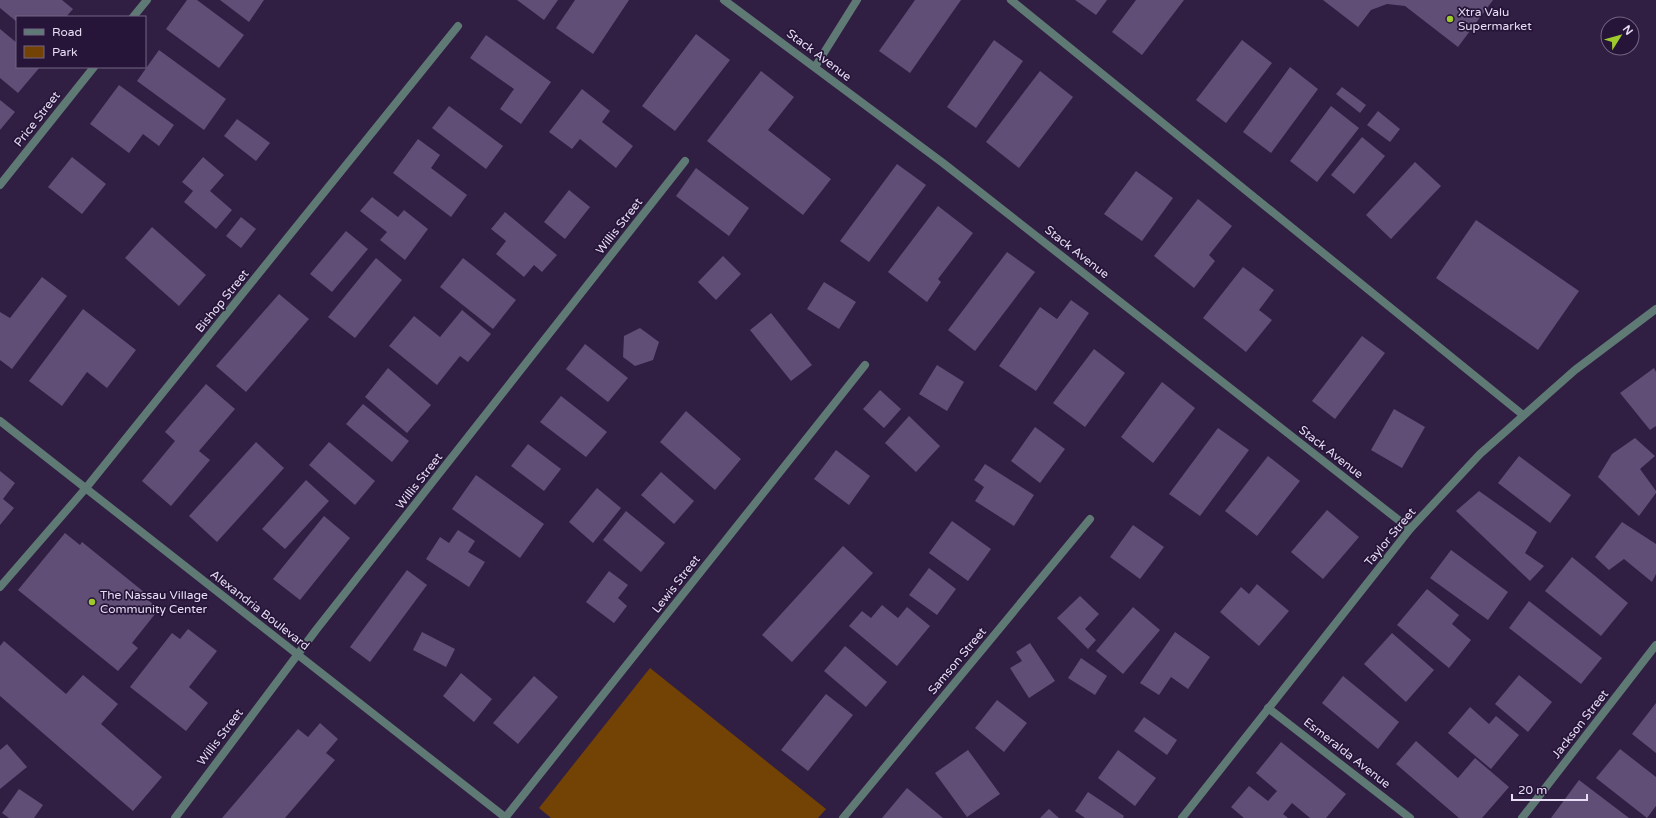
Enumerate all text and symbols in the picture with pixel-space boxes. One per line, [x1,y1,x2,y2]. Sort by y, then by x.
place label: Xtra Valu Supermarket [1458,5,1532,33]
marker: Xtra Valu Supermarket [1445,14,1455,24]
legend [16,16,146,68]
north arrow [1600,16,1640,56]
text: N [1620,23,1635,38]
text: Road [52,25,82,39]
street label: Stack Avenue [784,26,854,84]
text: Park [52,45,78,59]
street label: Price Street [11,88,63,149]
street label: Willis Street [593,195,645,257]
street label: Stack Avenue [1042,223,1112,281]
street label: Bishop Street [192,267,252,335]
street label: Stack Avenue [1296,423,1366,481]
street label: Willis Street [393,450,445,512]
street label: Taylor Street [1362,505,1419,569]
street label: Lewis Street [649,552,703,616]
street label: Alexandria Boulevard [208,567,312,653]
place label: The Nassau Village Community Center [100,588,208,616]
marker: The Nassau Village Community Center [87,597,97,607]
street label: Samson Street [925,624,989,697]
street label: Jackson Street [1549,687,1611,761]
street label: Willis Street [194,706,246,768]
street label: Esmeralda Avenue [1301,715,1393,791]
scale bar [1512,776,1587,802]
text: 20 m [1518,783,1547,797]

